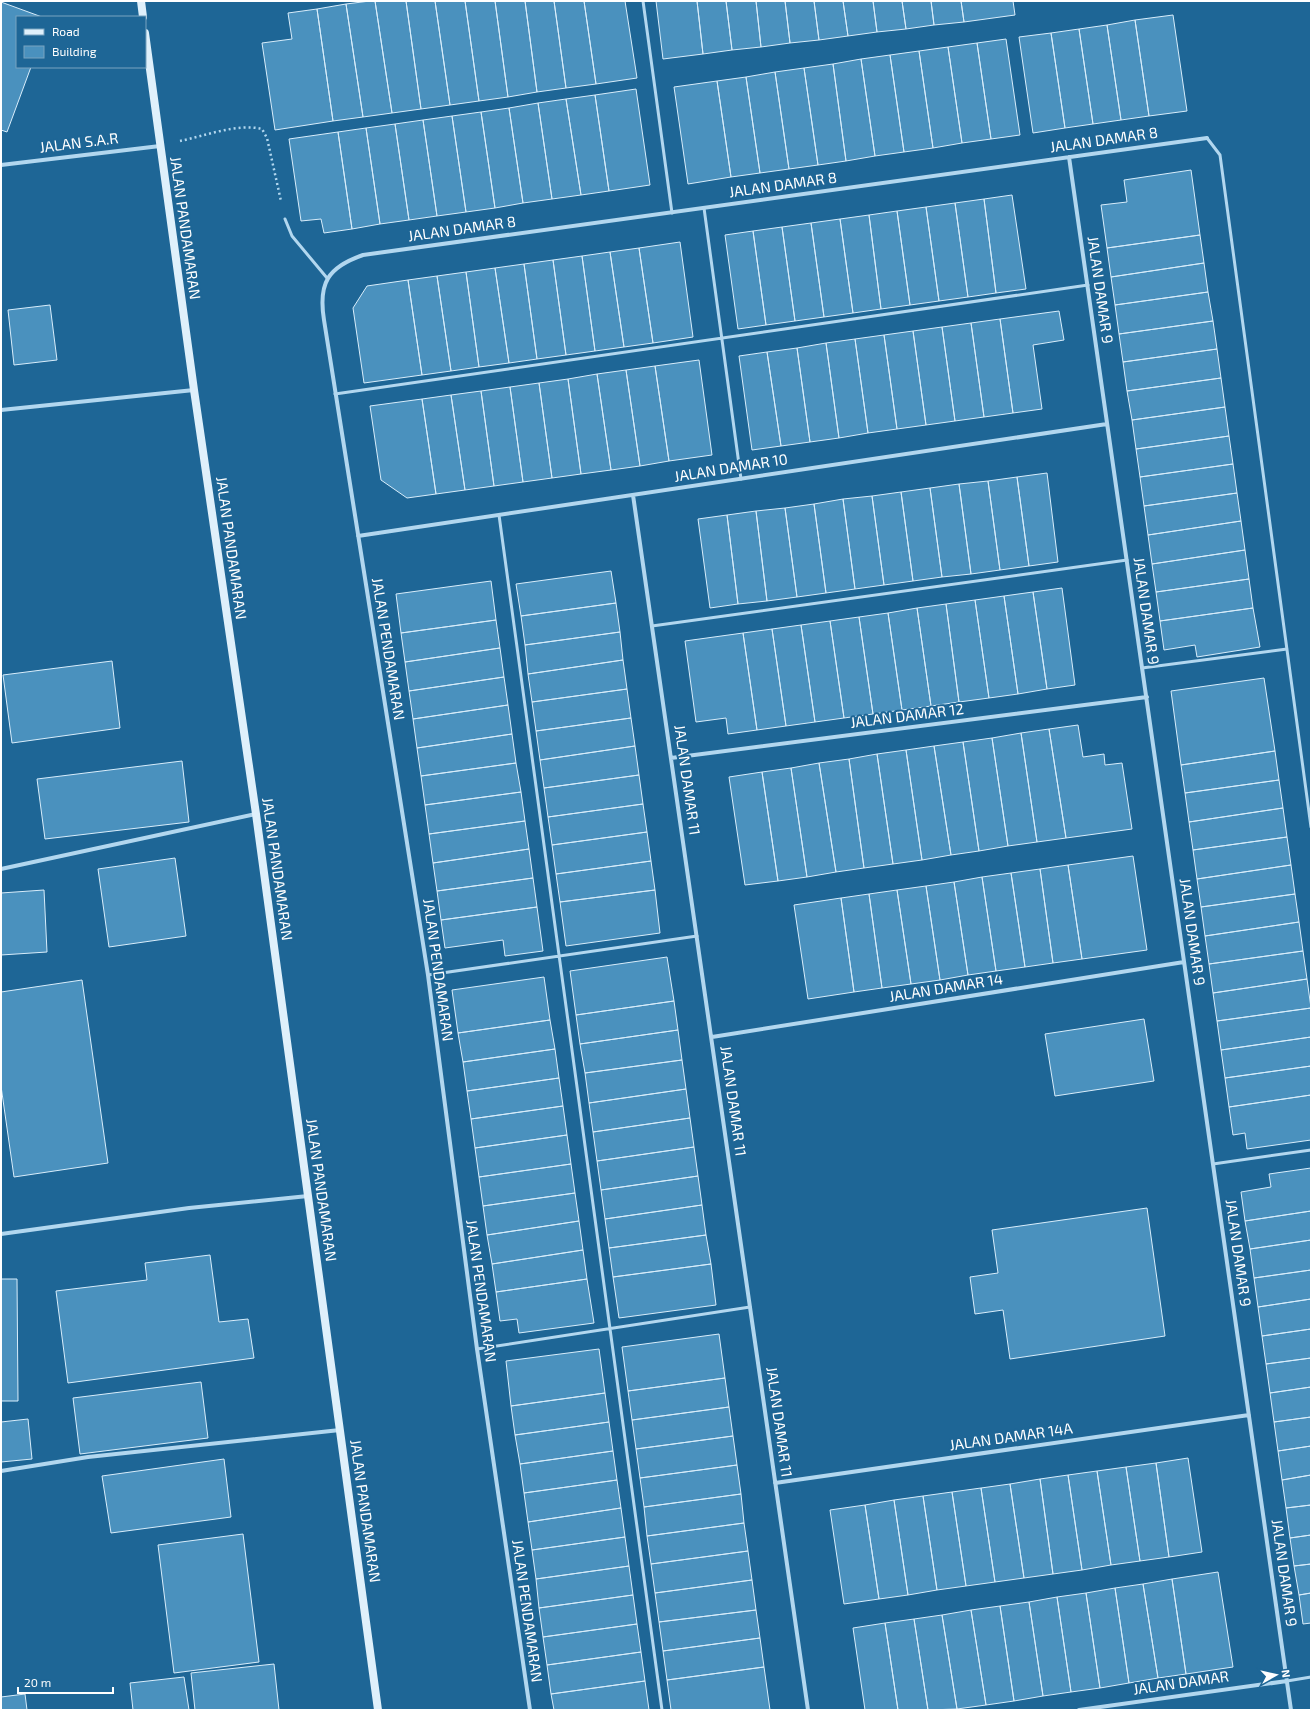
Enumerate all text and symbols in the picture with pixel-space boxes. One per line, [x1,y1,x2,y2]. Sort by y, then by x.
legend [16,16,146,68]
text: Road [52,24,80,38]
text: Building [52,44,97,58]
street label: JALAN DAMAR 8 [1049,123,1159,155]
street label: JALAN S.A.R [38,128,119,156]
street label: JALAN PANDAMARAN [167,155,205,301]
street label: JALAN DAMAR 8 [728,168,838,200]
street label: JALAN DAMAR 8 [407,212,517,244]
street label: JALAN DAMAR 9 [1085,235,1117,345]
street label: JALAN DAMAR 10 [673,449,789,485]
street label: JALAN PANDAMARAN [213,475,251,621]
street label: JALAN DAMAR 9 [1131,556,1163,666]
street label: JALAN PENDAMARAN [369,576,409,721]
street label: JALAN DAMAR 12 [849,699,965,731]
street label: JALAN DAMAR 11 [671,723,705,836]
street label: JALAN PANDAMARAN [259,796,297,942]
street label: JALAN DAMAR 9 [1177,877,1209,987]
street label: JALAN PENDAMARAN [420,897,458,1042]
street label: JALAN DAMAR 14 [888,969,1004,1005]
street label: JALAN DAMAR 11 [717,1044,751,1157]
street label: JALAN PANDAMARAN [303,1117,341,1263]
street label: JALAN DAMAR 9 [1223,1198,1255,1308]
street label: JALAN PENDAMARAN [463,1218,501,1363]
street label: JALAN DAMAR 11 [763,1365,797,1478]
street label: JALAN DAMAR 14A [948,1418,1074,1454]
street label: JALAN PANDAMARAN [347,1438,385,1584]
street label: JALAN DAMAR 9 [1269,1518,1301,1628]
street label: JALAN PENDAMARAN [509,1538,547,1683]
north arrow [1256,1655,1296,1695]
street label: JALAN DAMAR [1132,1666,1230,1698]
scale bar [18,1669,113,1695]
text: N [1279,1669,1293,1678]
text: 20 m [24,1675,51,1689]

